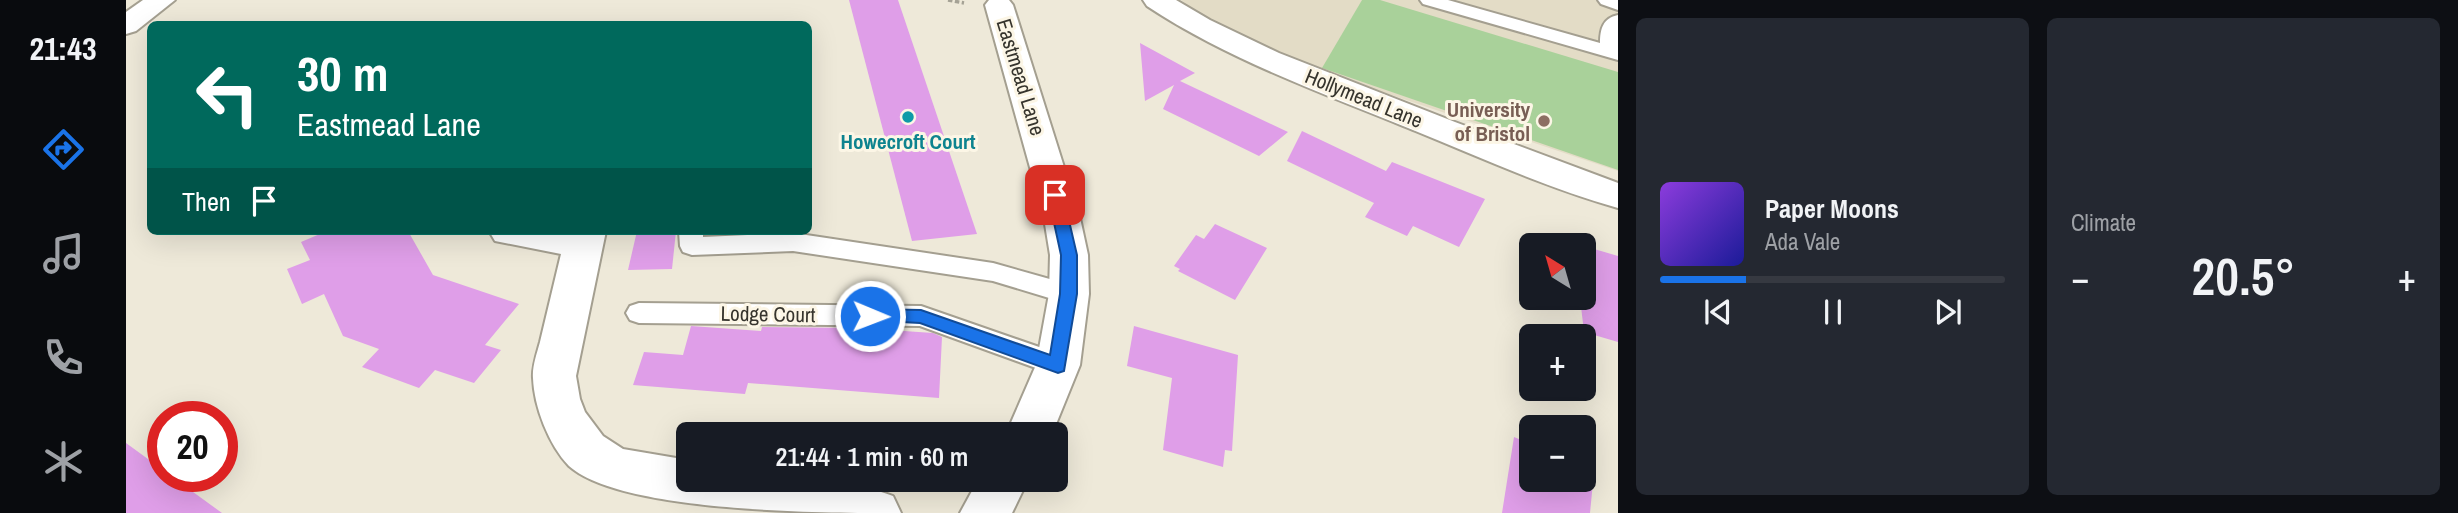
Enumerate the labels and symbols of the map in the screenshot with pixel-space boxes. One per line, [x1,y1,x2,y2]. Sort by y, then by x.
street label: Eastmead Lane [989,15,1053,139]
street label: Hollymead Lane [1301,61,1427,135]
place label: University of Bristol [1447,95,1530,148]
marker: Howecroft Court [900,109,916,125]
marker: University of Bristol [1536,113,1552,129]
place label: Howecroft Court [841,127,976,156]
pin [1025,165,1085,225]
north arrow [1519,233,1596,310]
position arrow [833,279,907,353]
street label: Lodge Court [720,299,816,329]
speed limit sign: 20 [147,401,238,492]

